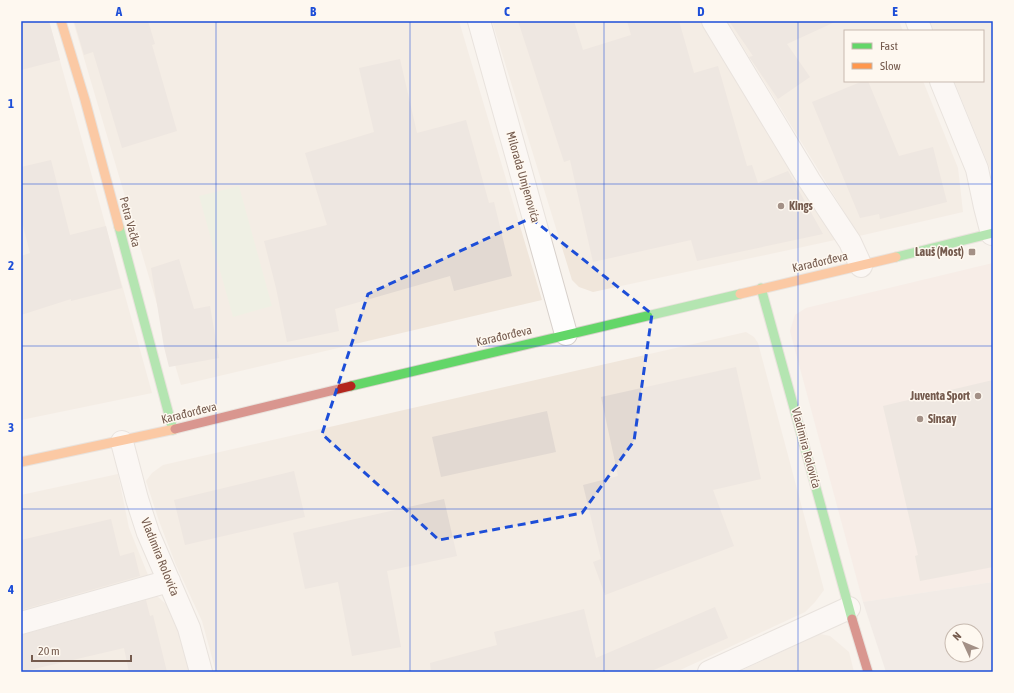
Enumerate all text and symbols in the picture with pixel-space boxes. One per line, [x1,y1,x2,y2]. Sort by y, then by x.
text: A [115,4,123,19]
text: B [310,4,317,19]
text: C [504,4,510,19]
text: D [697,4,705,19]
text: E [892,4,898,19]
legend [844,30,984,82]
text: Fast [880,39,898,53]
text: Slow [880,59,901,73]
text: 1 [8,96,14,111]
street label: Milorada Umjenovića [503,130,543,224]
street label: Petra Vačka [117,195,143,249]
place label: Kings [789,199,814,213]
marker: Kings [776,201,786,211]
place label: Lauš (Most) [915,245,964,259]
marker: Lauš (Most) [967,247,977,257]
street label: Karađorđeva [791,249,849,275]
text: 2 [8,258,14,273]
street label: Karađorđeva [475,323,533,349]
place label: Juventa Sport [909,389,971,403]
marker: Juventa Sport [973,391,983,401]
street label: Karađorđeva [160,399,218,427]
street label: Vladimira Rolovića [789,406,823,490]
place label: Sinsay [928,412,956,426]
marker: Sinsay [915,414,925,424]
text: 3 [8,420,14,435]
street label: Vladimira Rolovića [138,516,182,598]
text: 4 [7,582,14,597]
north arrow [944,623,984,663]
text: N [950,630,963,643]
scale bar [32,637,131,663]
text: 20 m [38,644,60,658]

